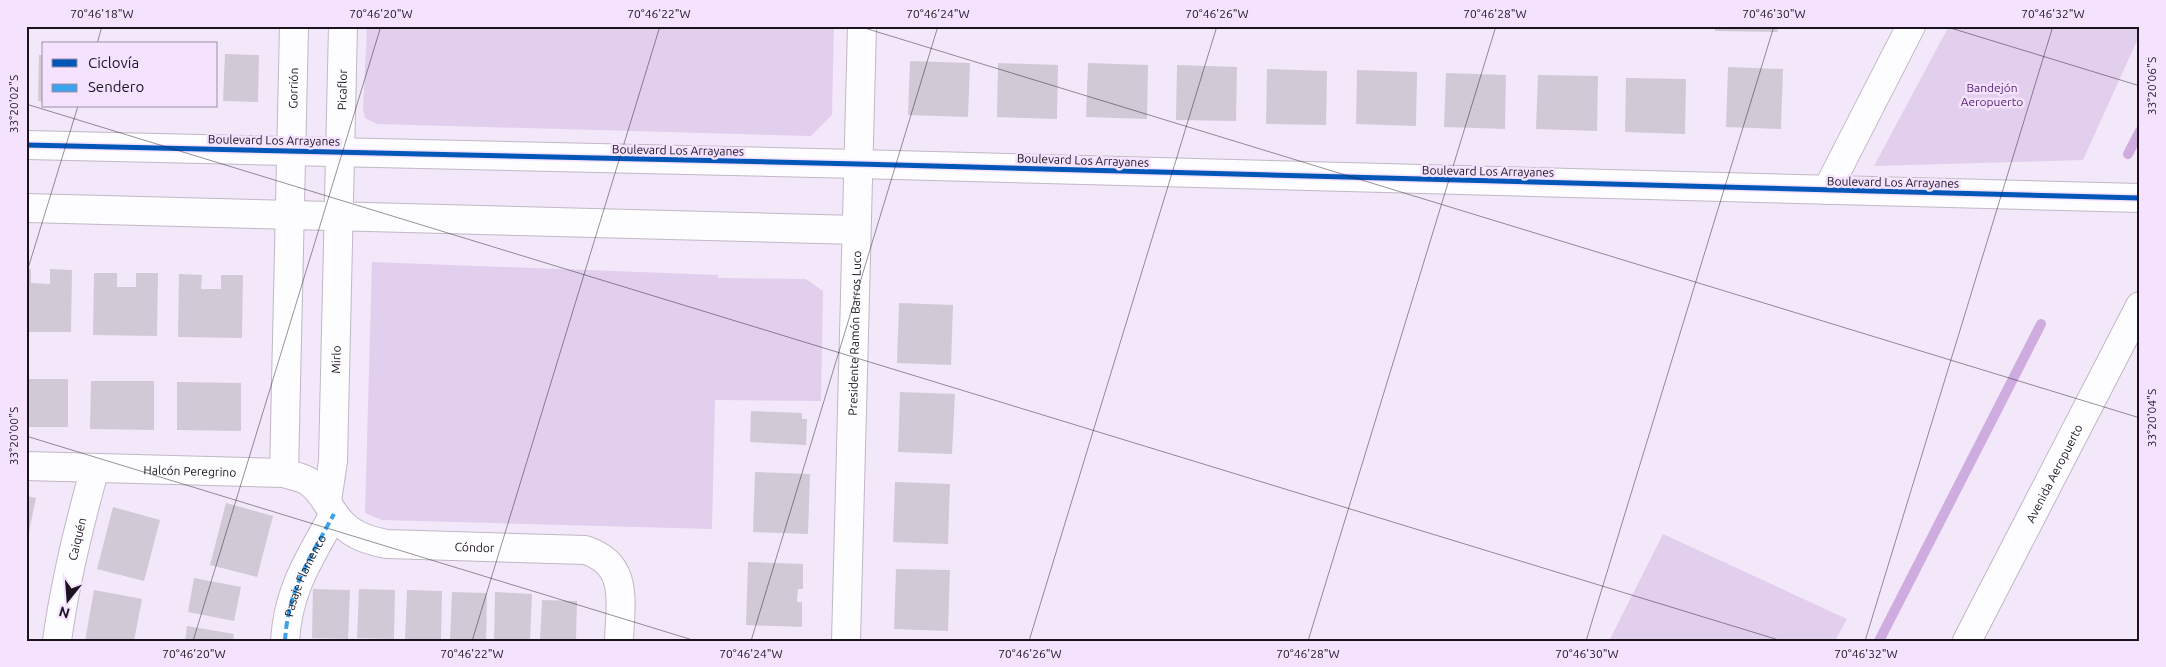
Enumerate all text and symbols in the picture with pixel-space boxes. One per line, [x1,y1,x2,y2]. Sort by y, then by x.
text: 70°46'18"W [70,7,134,20]
text: 70°46'20"W [349,7,413,20]
text: 70°46'22"W [627,7,691,20]
text: 70°46'24"W [906,7,970,20]
text: 70°46'26"W [1185,7,1249,20]
text: 70°46'28"W [1463,7,1527,20]
text: 70°46'30"W [1742,7,1806,20]
text: 70°46'32"W [2021,7,2085,20]
legend [42,42,218,108]
text: Ciclovía [88,54,139,71]
text: 33°20'06"S [2145,57,2158,115]
street label: Gorrión [286,67,300,109]
street label: Picaflor [335,68,349,110]
text: 33°20'02"S [7,75,20,133]
text: Sendero [88,78,144,95]
park label: Bandejón Aeropuerto [1961,81,2023,108]
street label: Boulevard Los Arrayanes [208,132,340,148]
street label: Boulevard Los Arrayanes [612,142,744,158]
street label: Boulevard Los Arrayanes [1017,151,1149,169]
street label: Boulevard Los Arrayanes [1422,163,1554,179]
street label: Boulevard Los Arrayanes [1827,174,1959,190]
street label: Presidente Ramón Barros Luco [845,250,863,416]
street label: Mirlo [329,345,342,374]
text: 33°20'04"S [2145,389,2158,447]
text: 33°20'00"S [7,407,20,465]
street label: Avenida Aeropuerto [2023,422,2084,524]
street label: Halcón Peregrino [143,463,237,478]
street label: Caiquén [65,516,88,562]
street label: Pasaje Flamenco [282,532,328,618]
street label: Cóndor [454,540,495,554]
north arrow [42,574,92,624]
text: N [57,603,72,622]
text: 70°46'20"W [162,647,226,660]
text: 70°46'22"W [440,647,504,660]
text: 70°46'24"W [719,647,783,660]
text: 70°46'26"W [998,647,1062,660]
text: 70°46'28"W [1276,647,1340,660]
text: 70°46'30"W [1555,647,1619,660]
text: 70°46'32"W [1834,647,1898,660]

